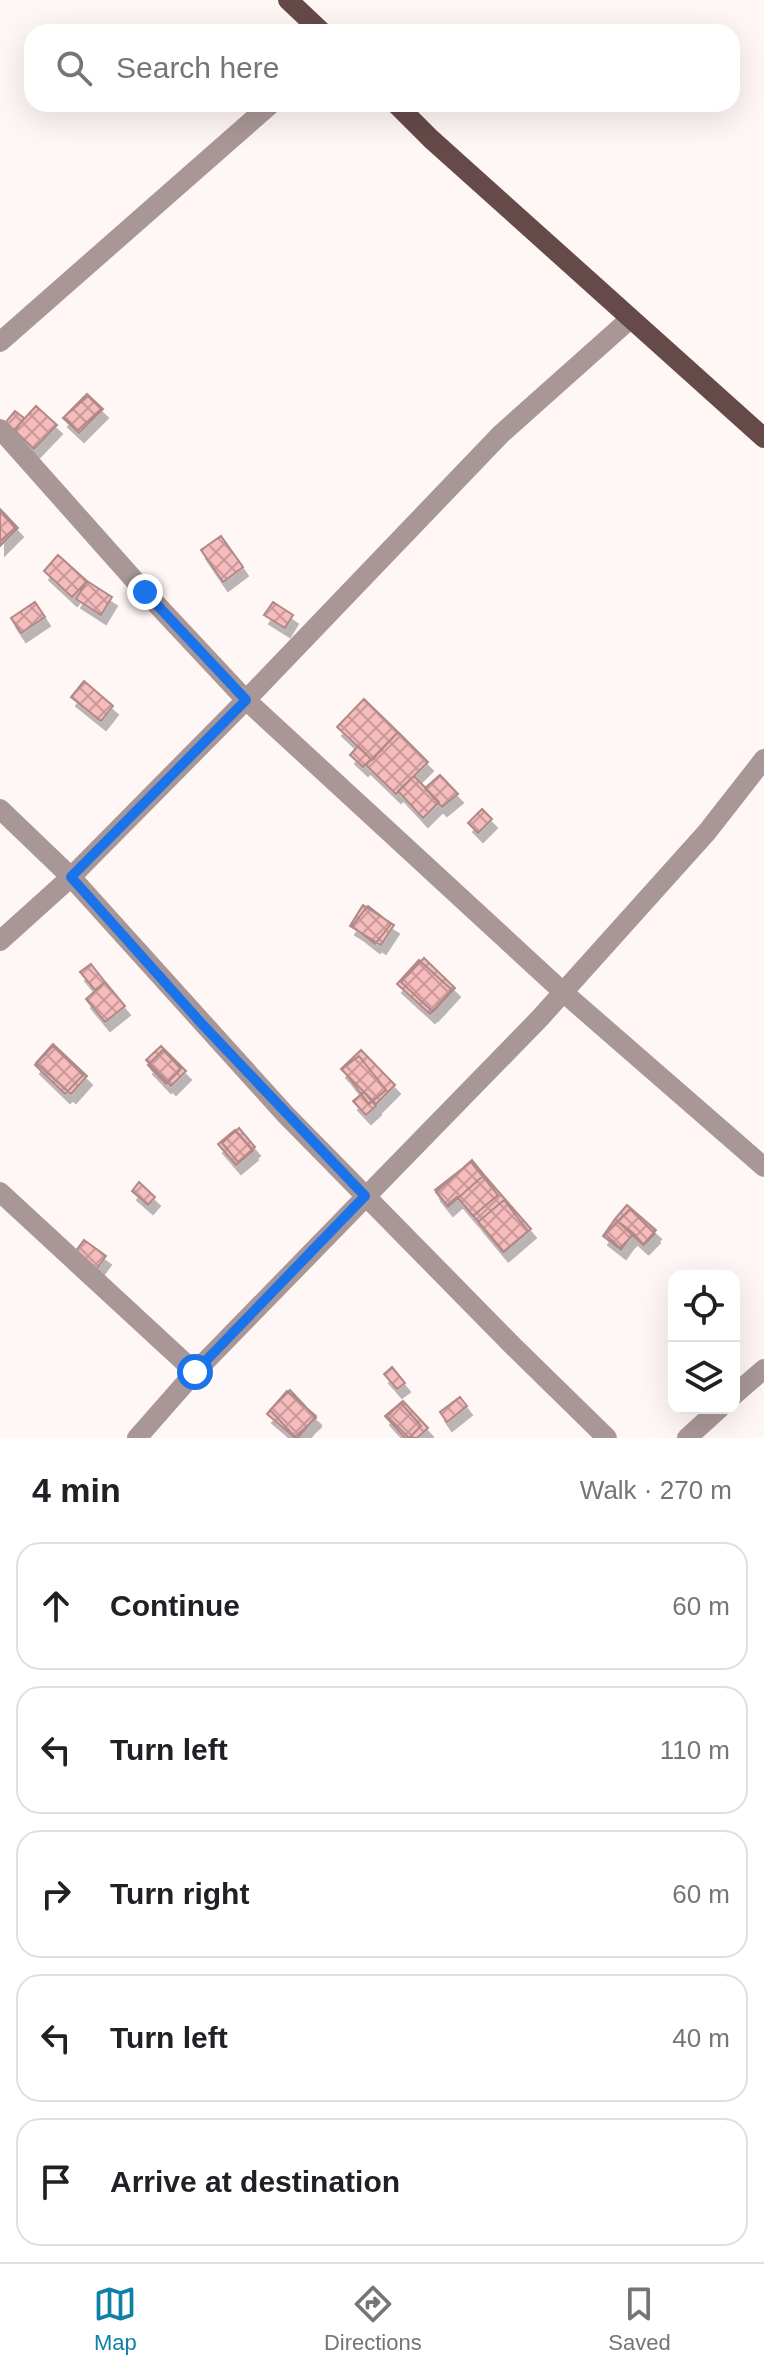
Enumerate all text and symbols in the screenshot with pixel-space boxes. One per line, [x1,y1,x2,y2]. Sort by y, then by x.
search box [24,24,740,112]
icon: search [52,46,96,90]
text: Search here [116,51,279,84]
route end [127,574,163,610]
map controls [668,1270,740,1414]
button: locate [668,1270,740,1342]
button: layers [668,1342,740,1414]
route start [177,1354,213,1390]
text: 4 min [32,1471,121,1509]
text: Walk · 270 m [580,1475,732,1505]
icon: ahead [34,1584,78,1628]
text: Continue [110,1589,240,1622]
text: 60 m [672,1591,730,1621]
icon: left [34,1728,78,1772]
text: Turn left [110,1733,228,1766]
text: 110 m [660,1735,730,1765]
icon: right [34,1872,78,1916]
text: Turn right [110,1877,249,1910]
text: 60 m [672,1879,730,1909]
icon: left [34,2016,78,2060]
text: Turn left [110,2021,228,2054]
text: 40 m [672,2023,730,2053]
icon: arrive [34,2160,78,2204]
text: Arrive at destination [110,2165,400,2198]
tab: Map [93,2282,137,2356]
tab: Directions [324,2282,422,2356]
tab: Saved [608,2282,671,2356]

